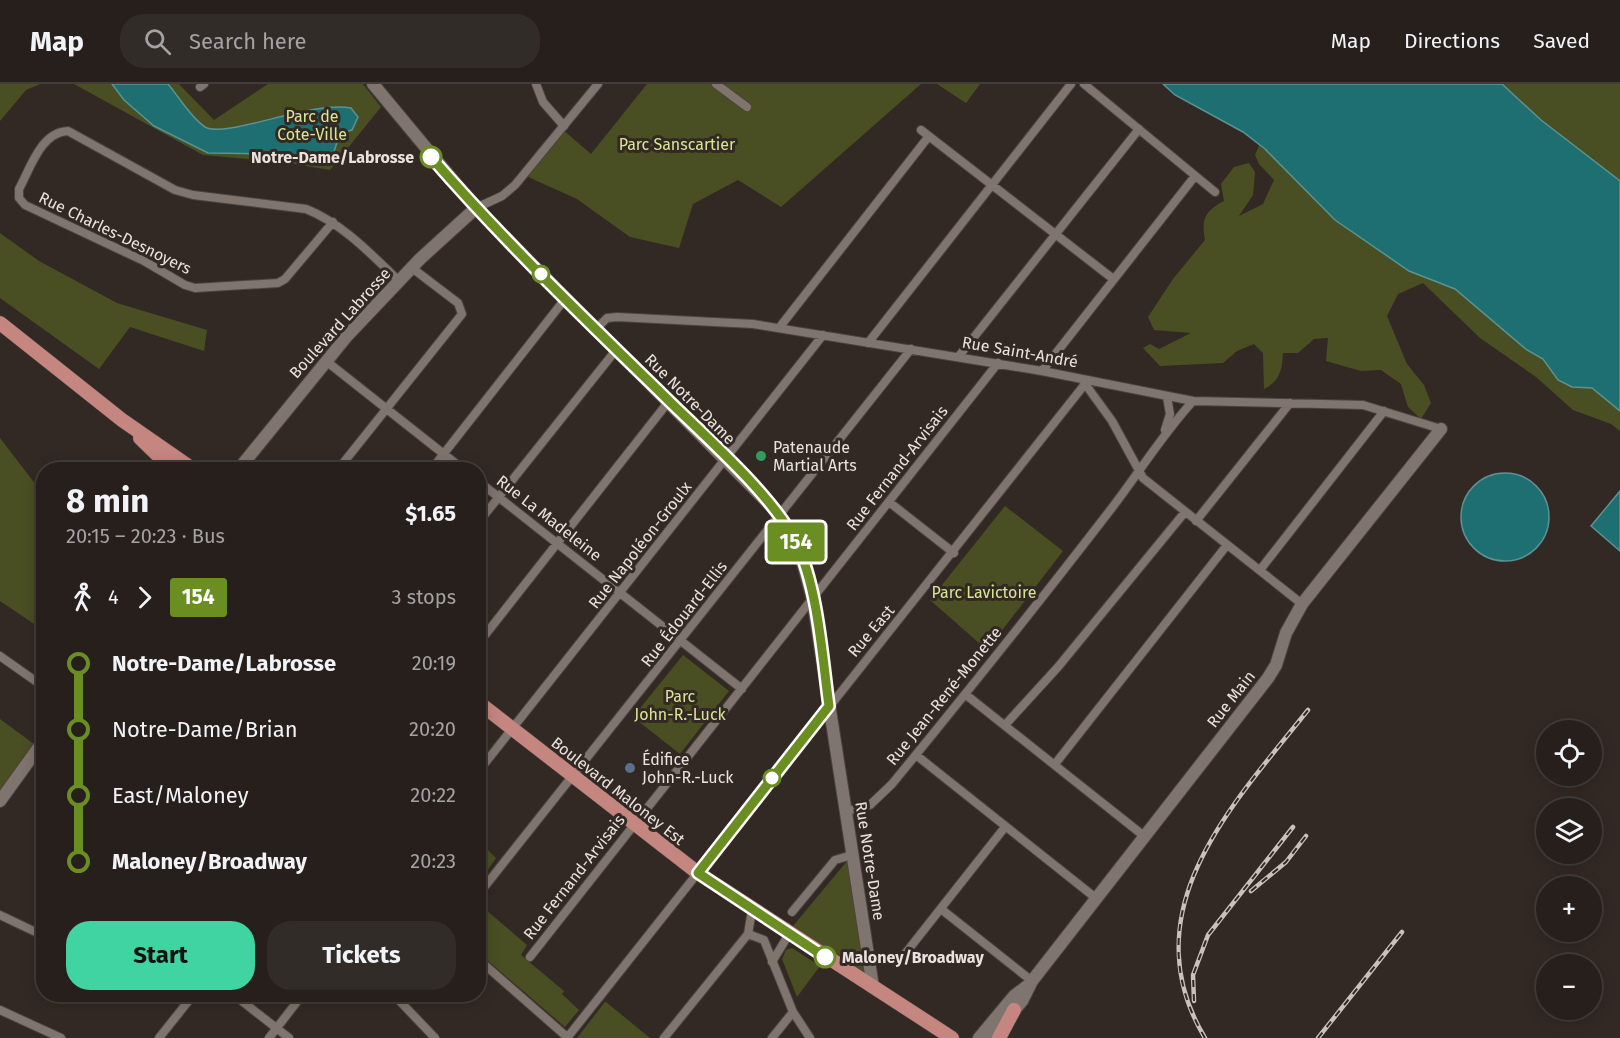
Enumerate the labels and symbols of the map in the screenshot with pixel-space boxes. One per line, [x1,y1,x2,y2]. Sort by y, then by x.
park label: Parc de Cote-Ville [277,107,347,144]
park label: Parc Sanscartier [619,135,736,154]
marker: Notre-Dame/Labrosse [420,146,442,168]
place label: Notre-Dame/Labrosse [251,148,414,167]
street label: Rue Charles-Desnoyers [36,188,194,278]
street label: Boulevard Labrosse [285,264,395,382]
unlabelled marker [532,265,550,283]
street label: Rue Saint-André [961,332,1079,372]
street label: Rue Notre-Dame [641,350,739,448]
street label: Rue Fernand-Arvisais [842,402,952,534]
place label: Patenaude Martial Arts [773,438,857,475]
marker: Patenaude Martial Arts [754,449,768,463]
street label: Rue La Madeleine [493,471,605,565]
street label: Rue Napoléon-Groulx [585,478,696,612]
line badge: 154 [762,522,830,562]
street label: Rue Édouard-Ellis [636,557,731,671]
park label: Parc Lavictoire [932,583,1036,602]
street label: Rue East [844,601,898,661]
street label: Rue Jean-René-Monette [882,623,1006,769]
street label: Rue Main [1203,667,1259,731]
park label: Parc John-R.-Luck [634,687,727,724]
street label: Boulevard Maloney Est [547,733,689,849]
place label: Édifice John-R.-Luck [642,749,734,787]
marker: Édifice John-R.-Luck [623,761,637,775]
unlabelled marker [763,769,781,787]
street label: Rue Notre-Dame [851,800,889,922]
street label: Rue Fernand-Arvisais [519,811,629,943]
marker: Maloney/Broadway [814,946,836,968]
place label: Maloney/Broadway [842,948,984,967]

